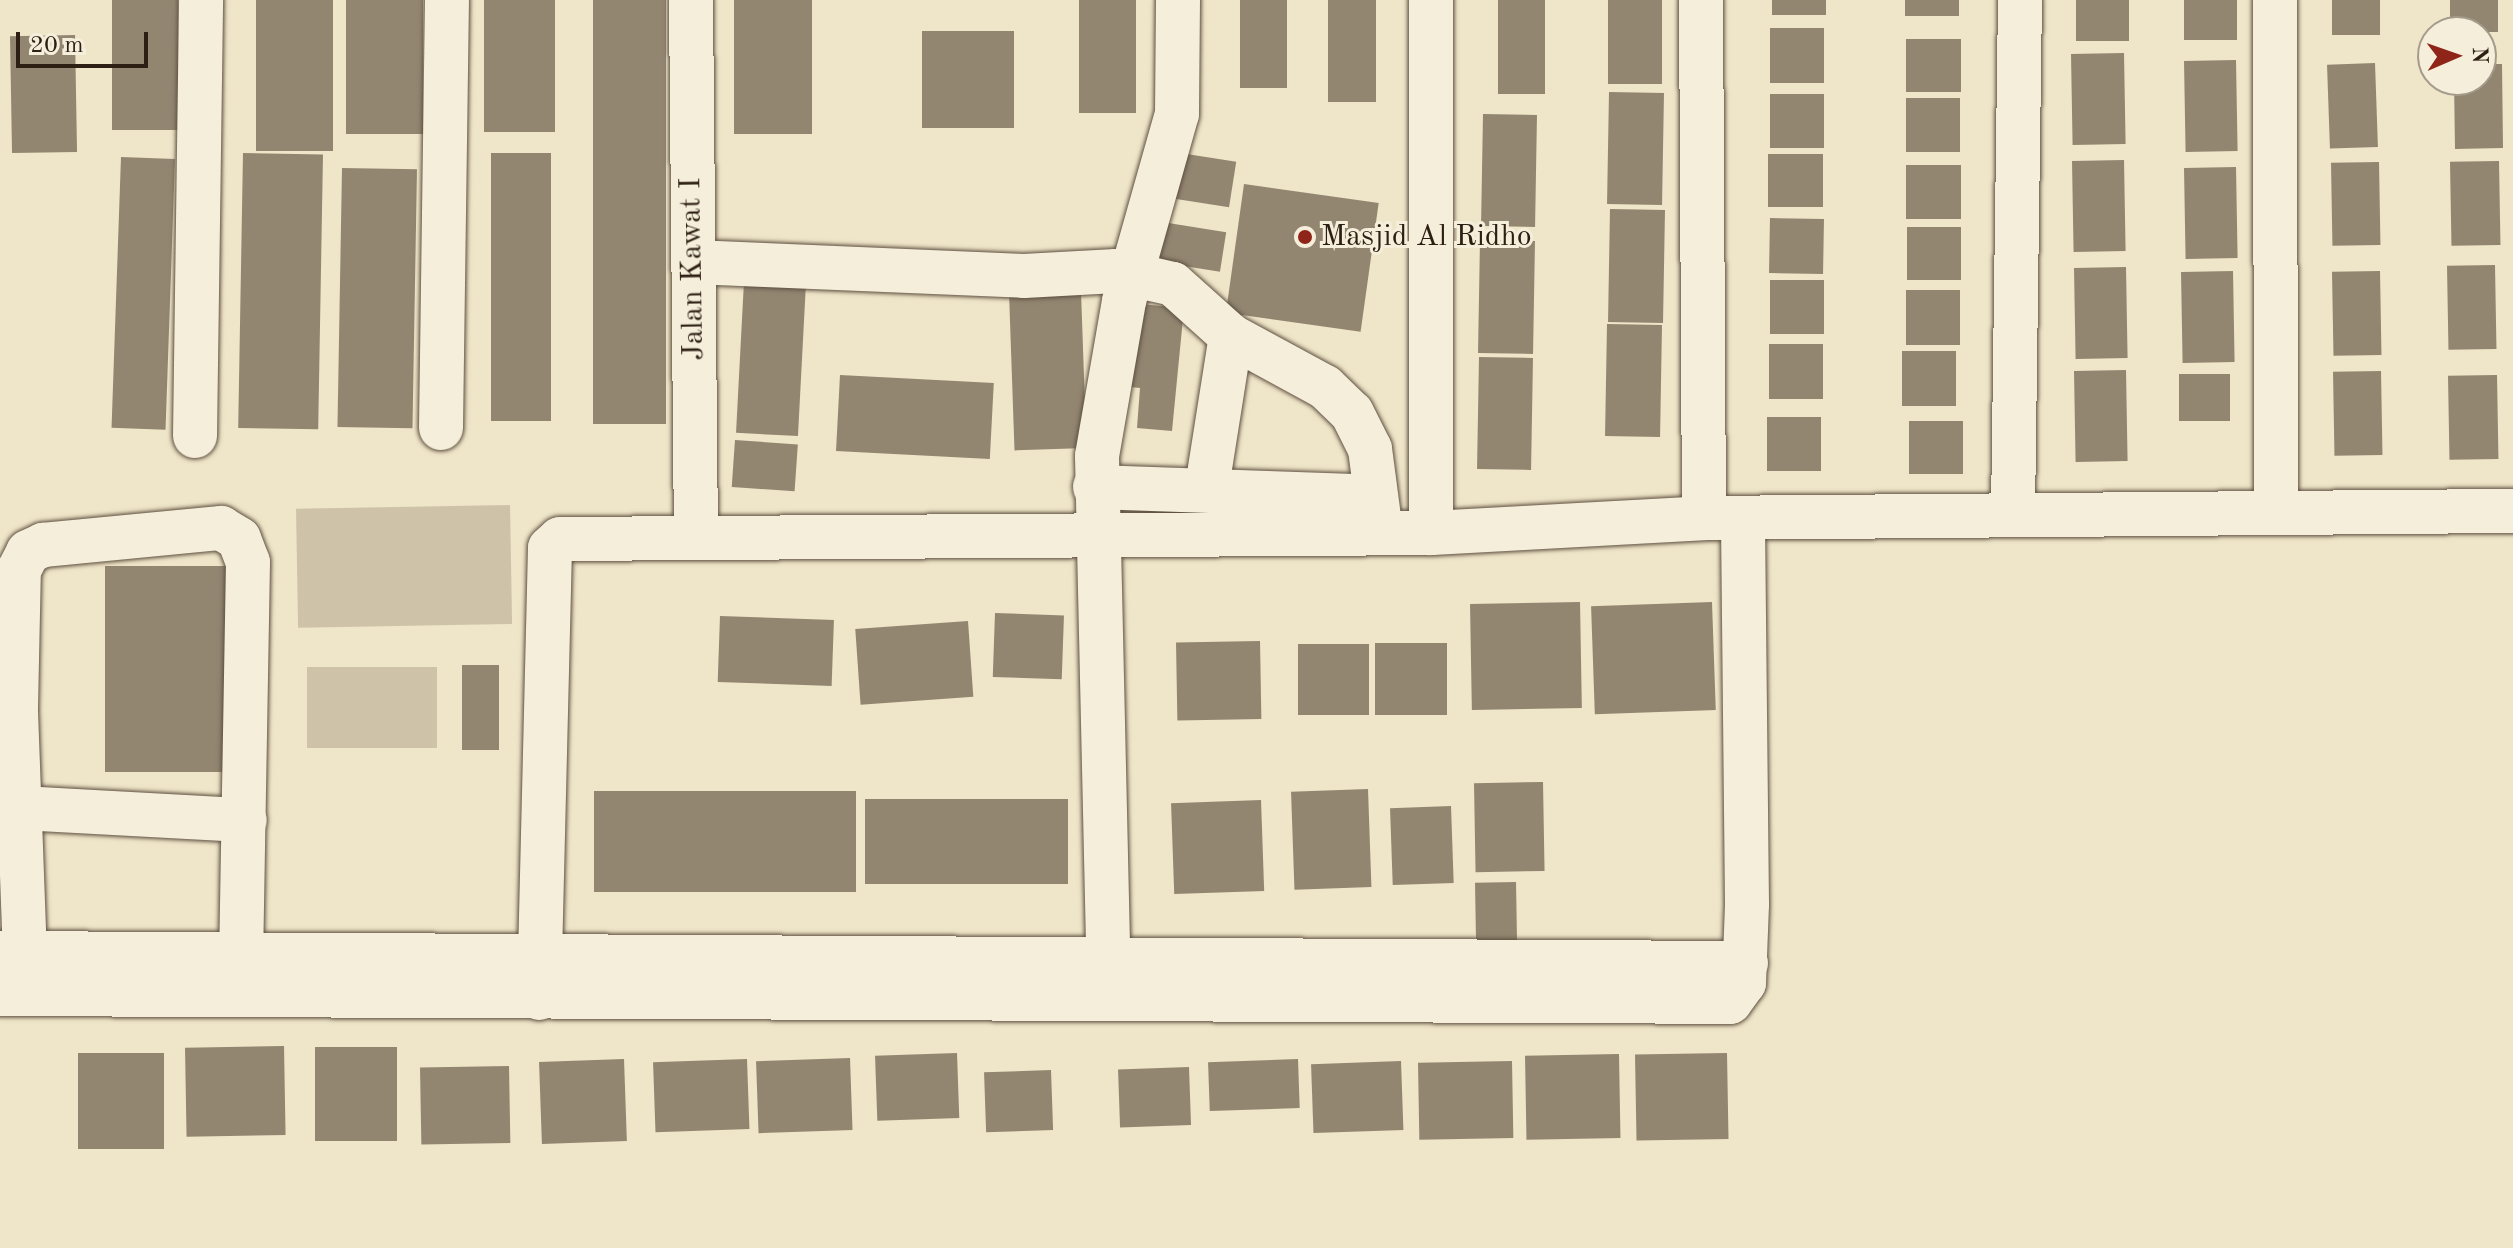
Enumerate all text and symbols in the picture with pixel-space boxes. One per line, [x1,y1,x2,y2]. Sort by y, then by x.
scale bar [20,16,152,66]
north arrow [2417,16,2497,96]
text: 20 m [30,34,84,58]
text: N [2468,46,2490,64]
street label: Jalan Kawat I [673,177,713,361]
place label: Masjid Al Ridho [1321,219,1532,255]
marker: Masjid Al Ridho [1296,228,1314,246]

